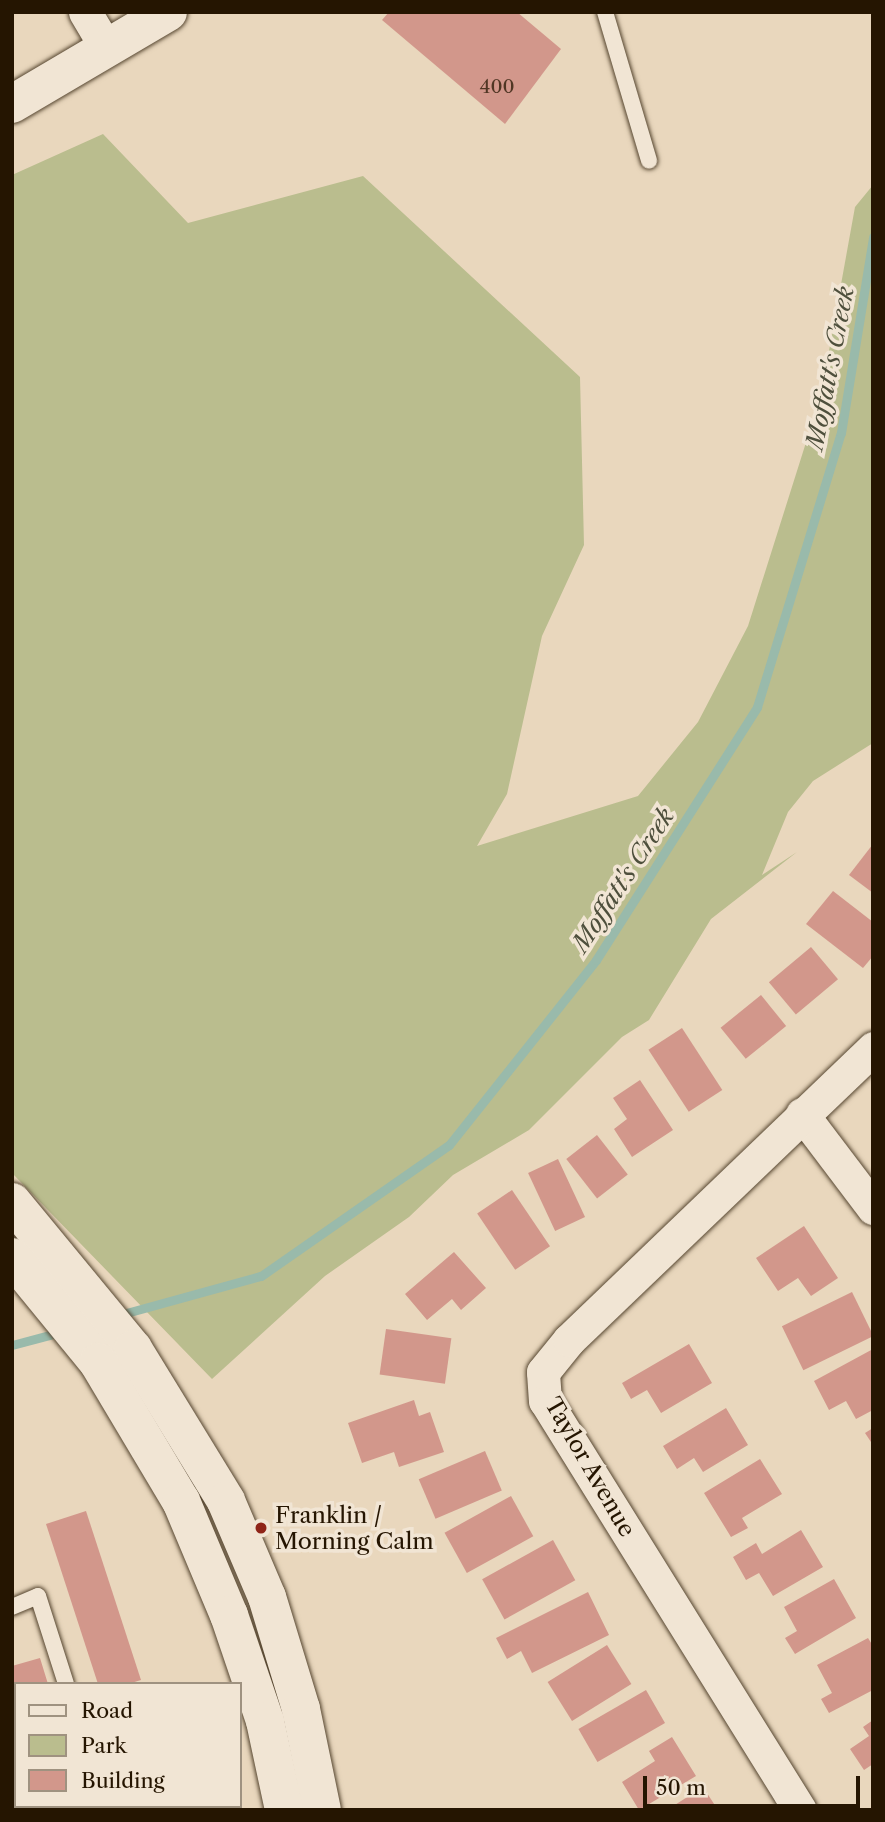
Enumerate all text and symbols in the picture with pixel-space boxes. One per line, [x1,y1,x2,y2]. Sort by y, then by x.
house number: 400 [479,76,515,98]
water label: Moffatt's Creek [800,284,860,452]
water label: Moffatt's Creek [566,803,680,957]
street label: Taylor Avenue [539,1392,641,1542]
place label: Franklin / Morning Calm [275,1501,434,1555]
marker: Franklin / Morning Calm [253,1520,269,1536]
legend [14,1682,242,1808]
text: Road [81,1698,133,1723]
text: Park [81,1733,127,1758]
scale bar [647,1762,864,1806]
text: Building [81,1768,165,1793]
text: 50 m [656,1775,706,1800]

